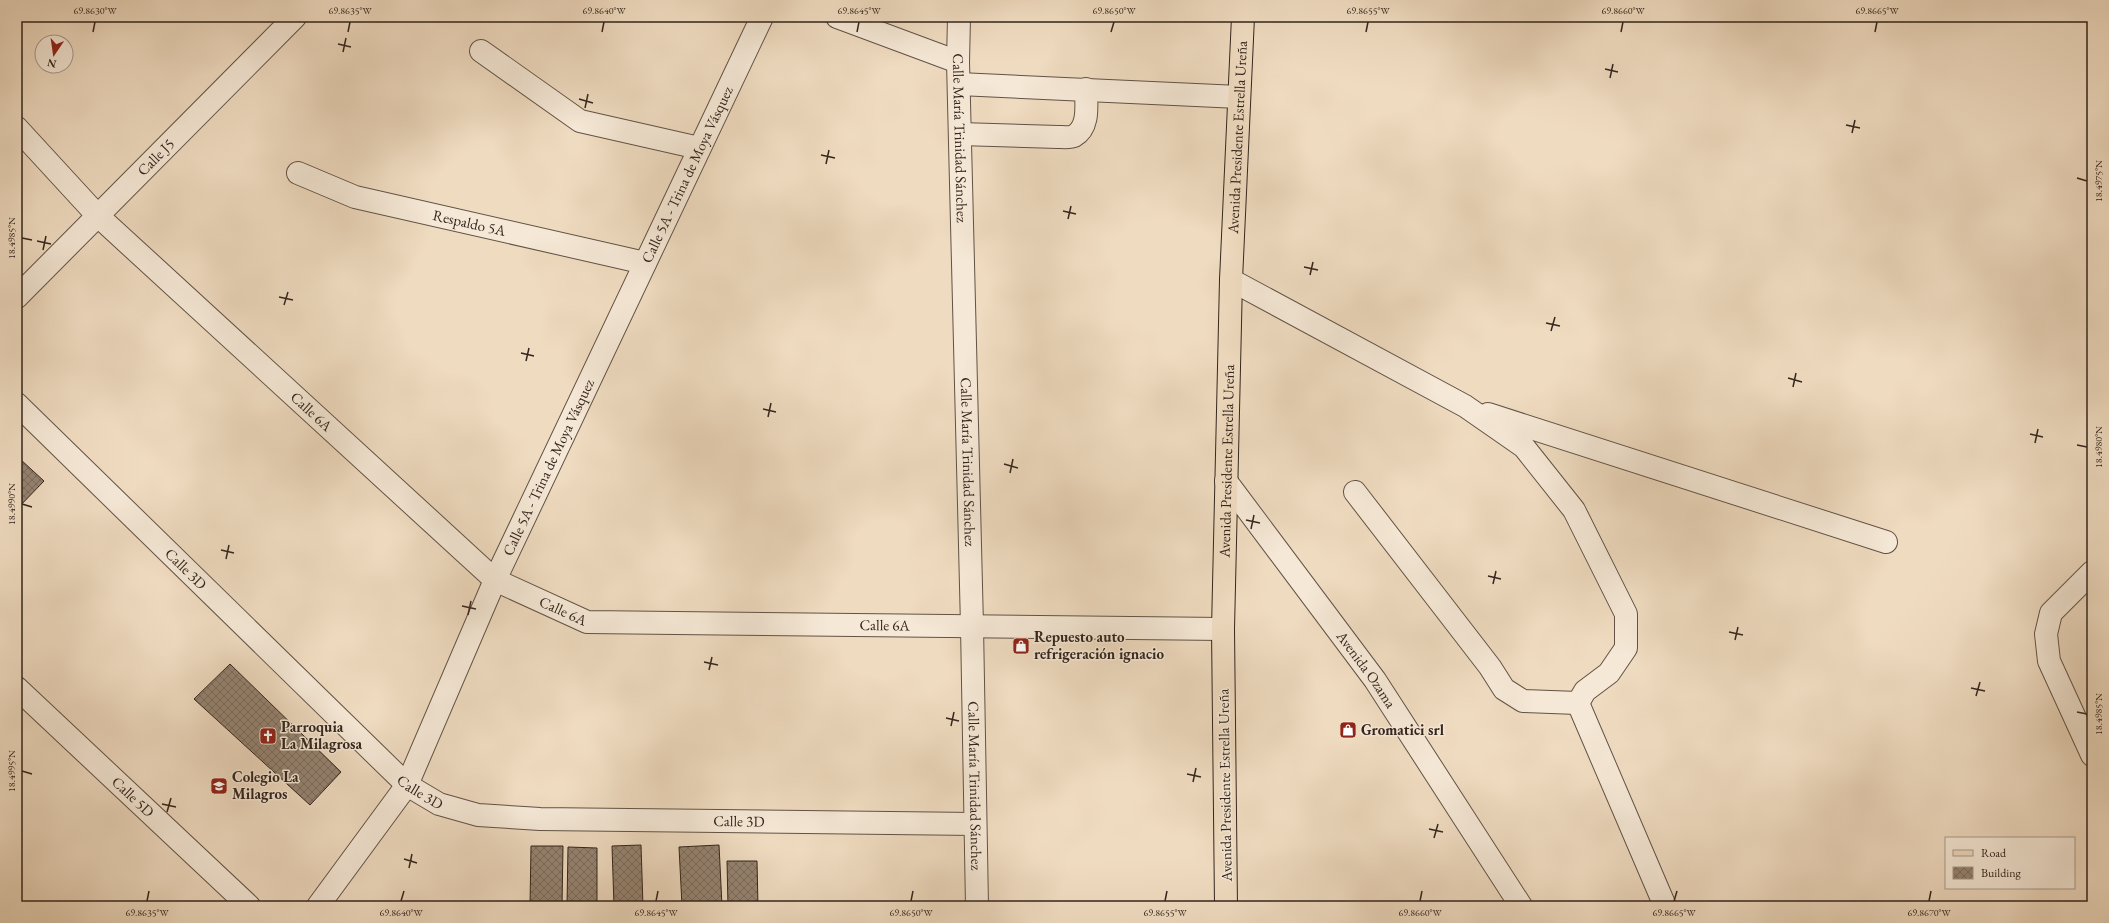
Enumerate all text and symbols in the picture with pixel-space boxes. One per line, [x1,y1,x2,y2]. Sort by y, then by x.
text: 69.8630°W [73,4,117,17]
text: 69.8635°W [328,4,372,17]
text: 69.8640°W [582,4,626,17]
text: 69.8645°W [837,4,881,17]
text: 69.8650°W [1092,4,1136,17]
text: 69.8655°W [1346,4,1390,17]
text: 69.8660°W [1601,4,1645,17]
text: 69.8665°W [1855,4,1899,17]
north arrow [34,34,74,74]
street label: Avenida Presidente Estrella Ureña [1223,40,1251,235]
street label: Calle María Trinidad Sánchez [949,53,972,223]
text: N [46,56,58,72]
street label: Calle 5A - Trina de Moya Vásquez [637,83,737,266]
street label: Calle J5 [133,134,178,180]
text: 18.4975°N [2092,160,2105,202]
street label: Respaldo 5A [431,205,508,240]
text: 18.4985°N [5,217,18,259]
street label: Avenida Presidente Estrella Ureña [1215,364,1238,559]
street label: Calle 5A - Trina de Moya Vásquez [498,375,598,559]
street label: Calle María Trinidad Sánchez [957,377,980,547]
street label: Calle 6A [287,387,337,436]
text: 18.4980°N [2092,426,2105,468]
text: 18.4990°N [5,483,18,525]
street label: Calle 3D [161,544,211,593]
street label: Calle 6A [536,592,591,630]
street label: Calle 6A [859,615,911,635]
street label: Avenida Ozama [1332,626,1401,711]
place label: Repuesto auto refrigeración ignacio [1034,627,1164,663]
shop icon: Repuesto auto refrigeración ignacio [1011,636,1031,656]
street label: Avenida Presidente Estrella Ureña [1213,688,1236,883]
text: 18.4985°N [2092,693,2105,735]
street label: Calle María Trinidad Sánchez [964,701,986,871]
place label: Parroquia La Milagrosa [281,717,362,753]
shop icon: Gromatici srl [1338,720,1358,740]
place label: Gromatici srl [1361,720,1445,739]
church icon: Parroquia La Milagrosa [258,726,278,746]
text: 18.4995°N [5,750,18,792]
place label: Colegio La Milagros [232,767,299,803]
street label: Calle 3D [393,770,447,813]
street label: Calle 5D [108,772,158,821]
school or university icon: Colegio La Milagros [209,776,229,796]
street label: Calle 3D [713,811,765,831]
legend [1945,837,2075,889]
text: Road [1981,845,2007,861]
text: Building [1981,865,2022,881]
text: 69.8635°W [125,906,169,919]
text: 69.8640°W [379,906,423,919]
text: 69.8645°W [634,906,678,919]
text: 69.8650°W [889,906,933,919]
text: 69.8655°W [1143,906,1187,919]
text: 69.8660°W [1398,906,1442,919]
text: 69.8665°W [1652,906,1696,919]
text: 69.8670°W [1907,906,1951,919]

